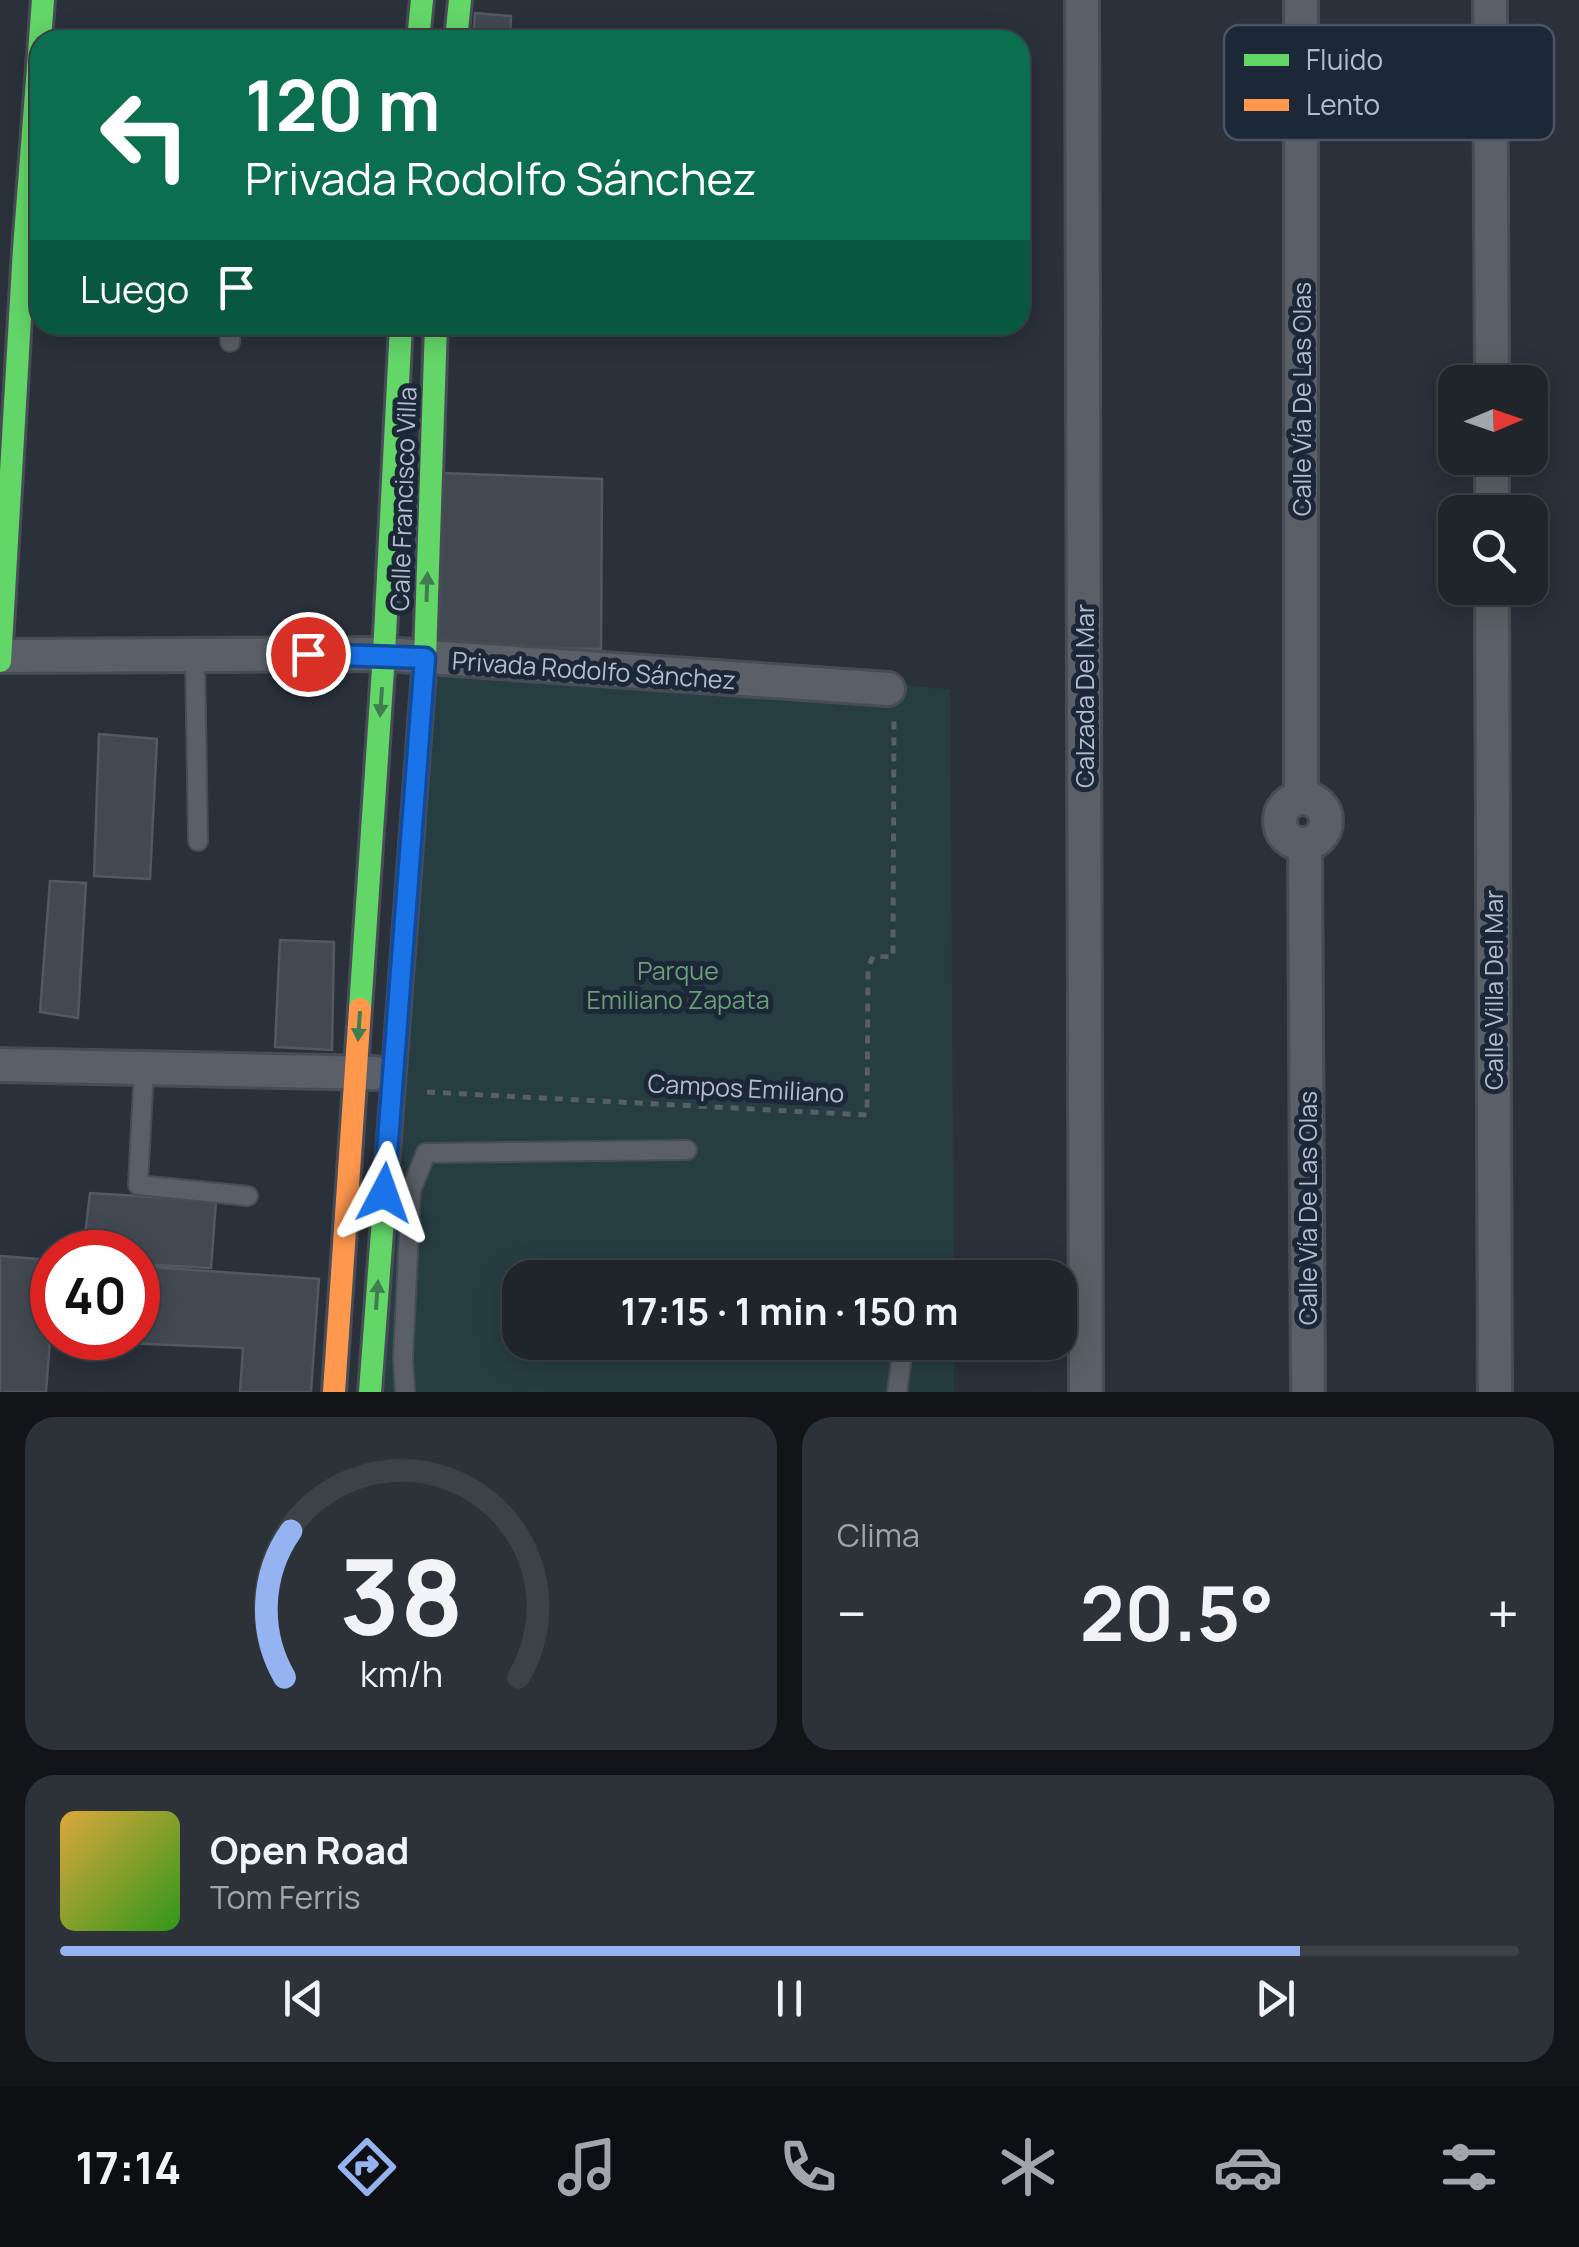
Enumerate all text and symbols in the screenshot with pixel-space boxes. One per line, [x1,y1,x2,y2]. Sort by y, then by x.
legend [1224,25,1554,140]
text: Fluido [1306,40,1383,78]
text: 120 m [245,56,440,152]
icon: left [80,70,210,200]
text: Lento [1306,85,1380,123]
text: Privada Rodolfo Sánchez [245,147,757,209]
icon: arrive [209,260,264,315]
text: Luego [80,262,189,314]
street label: Calle Vía De Las Olas [1284,282,1319,516]
north arrow [1438,365,1548,475]
map controls [1438,365,1548,605]
street label: Calle Francisco Villa [382,386,424,612]
button: search [1438,495,1548,605]
one-way arrow [420,570,436,602]
street label: Calzada Del Mar [1067,604,1102,788]
pin [266,612,351,697]
icon: arrive [281,627,336,682]
street label: Privada Rodolfo Sánchez [451,643,737,697]
one-way arrow [373,686,389,718]
street label: Calle Villa Del Mar [1476,890,1511,1090]
park label: Parque Emiliano Zapata [586,953,770,1017]
one-way arrow [351,1011,367,1043]
street label: Campos Emiliano [647,1065,845,1111]
street label: Calle Vía De Las Olas [1290,1091,1325,1325]
position arrow [332,1141,436,1245]
speed limit sign: 40 [30,1230,160,1360]
one-way arrow [369,1278,385,1310]
text: 17:15 · 1 min · 150 m [620,1284,959,1336]
text: Clima [837,1513,920,1557]
text: 38 [339,1524,463,1666]
text: 20.5° [1080,1561,1274,1664]
text: − [837,1575,867,1651]
text: + [1487,1575,1519,1651]
text: km/h [359,1649,443,1698]
text: Open Road [210,1823,409,1875]
text: Tom Ferris [210,1875,361,1919]
icon: previous [276,1971,331,2026]
icon: pause [762,1971,817,2026]
icon: next [1248,1971,1303,2026]
icon: directions [332,2132,402,2202]
icon: music [552,2132,622,2202]
icon: phone [773,2132,843,2202]
icon: climate [993,2132,1063,2202]
icon: car [1213,2132,1283,2202]
icon: filters [1434,2132,1504,2202]
text: 17:14 [75,2136,181,2198]

